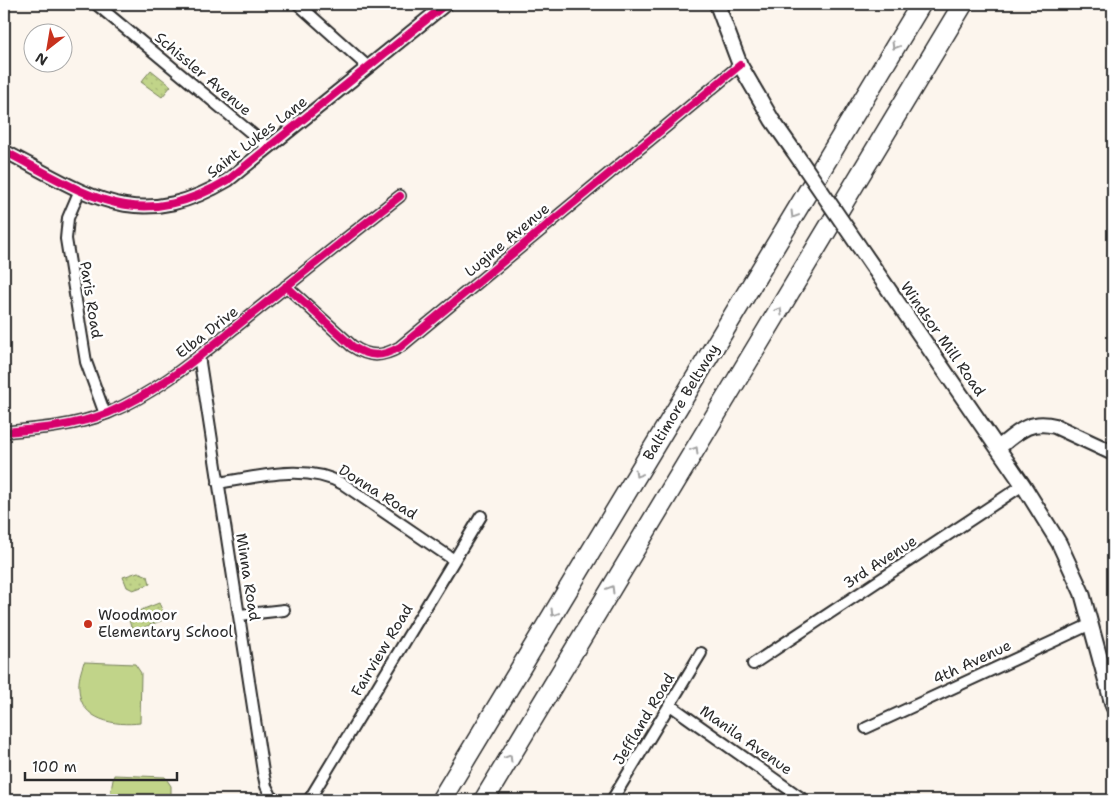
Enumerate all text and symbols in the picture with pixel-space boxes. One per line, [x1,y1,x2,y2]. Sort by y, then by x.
north arrow [22,22,72,72]
street label: Schissler Avenue [150,28,256,120]
one-way arrow [892,40,902,49]
text: N [32,49,51,70]
street label: Saint Lukes Lane [203,91,311,183]
street label: Lugine Avenue [460,199,554,281]
one-way arrow [790,209,800,218]
street label: Paris Road [75,260,107,340]
street label: Windsor Mill Road [896,278,990,401]
street label: Elba Drive [172,301,242,363]
one-way arrow [772,307,782,316]
street label: Baltimore Beltway [638,340,724,464]
one-way arrow [688,446,698,455]
street label: Donna Road [335,460,422,524]
one-way arrow [634,468,644,477]
street label: 3rd Avenue [839,531,921,593]
street label: Minna Road [231,532,265,623]
one-way arrow [605,586,615,595]
street label: Fairview Road [347,600,418,700]
place label: Woodmoor Elementary School [98,605,234,642]
one-way arrow [550,608,560,617]
marker: Woodmoor Elementary School [82,618,94,630]
street label: 4th Avenue [930,635,1014,689]
street label: Jeffland Road [609,669,680,769]
street label: Manila Avenue [696,701,796,779]
scale bar [25,749,178,781]
one-way arrow [503,755,513,764]
text: 100 m [32,757,77,777]

